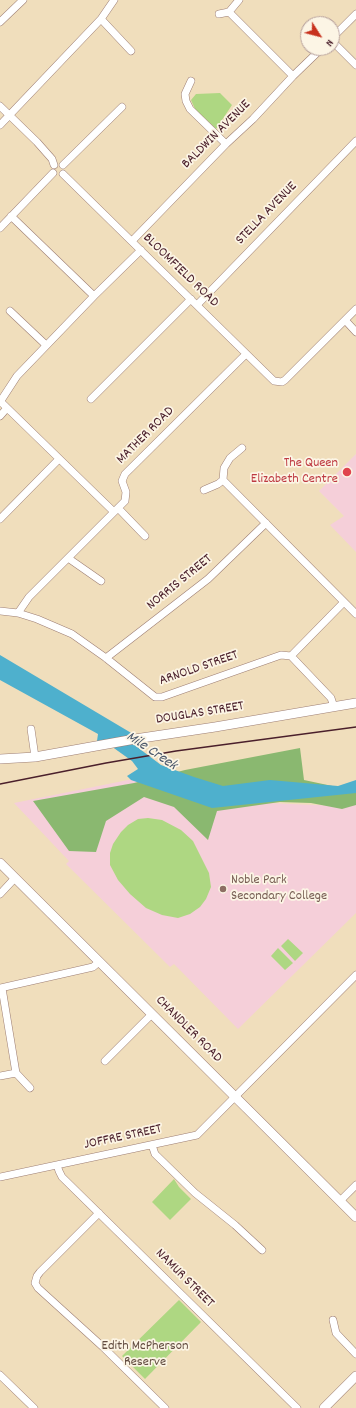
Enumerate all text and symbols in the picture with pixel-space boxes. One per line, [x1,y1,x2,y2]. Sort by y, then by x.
north arrow [300,16,340,56]
text: N [321,36,337,49]
street label: BALDWIN AVENUE [179,97,255,173]
street label: STELLA AVENUE [233,179,301,249]
street label: BLOOMFIELD ROAD [138,230,222,312]
street label: MATHER ROAD [114,404,178,468]
place label: The Queen Elizabeth Centre [251,456,338,488]
marker: The Queen Elizabeth Centre [341,466,353,478]
street label: NORRIS STREET [144,552,216,614]
street label: ARNOLD STREET [157,648,241,690]
street label: DOUGLAS STREET [155,699,245,729]
water label: Mile Creek [122,728,180,776]
place label: Noble Park Secondary College [231,873,327,906]
marker: Noble Park Secondary College [218,884,228,894]
street label: CHANDLER ROAD [151,993,225,1067]
street label: JOFFRE STREET [83,1122,163,1154]
street label: NAMUR STREET [151,1246,217,1312]
park label: Edith McPherson Reserve [102,1339,188,1372]

